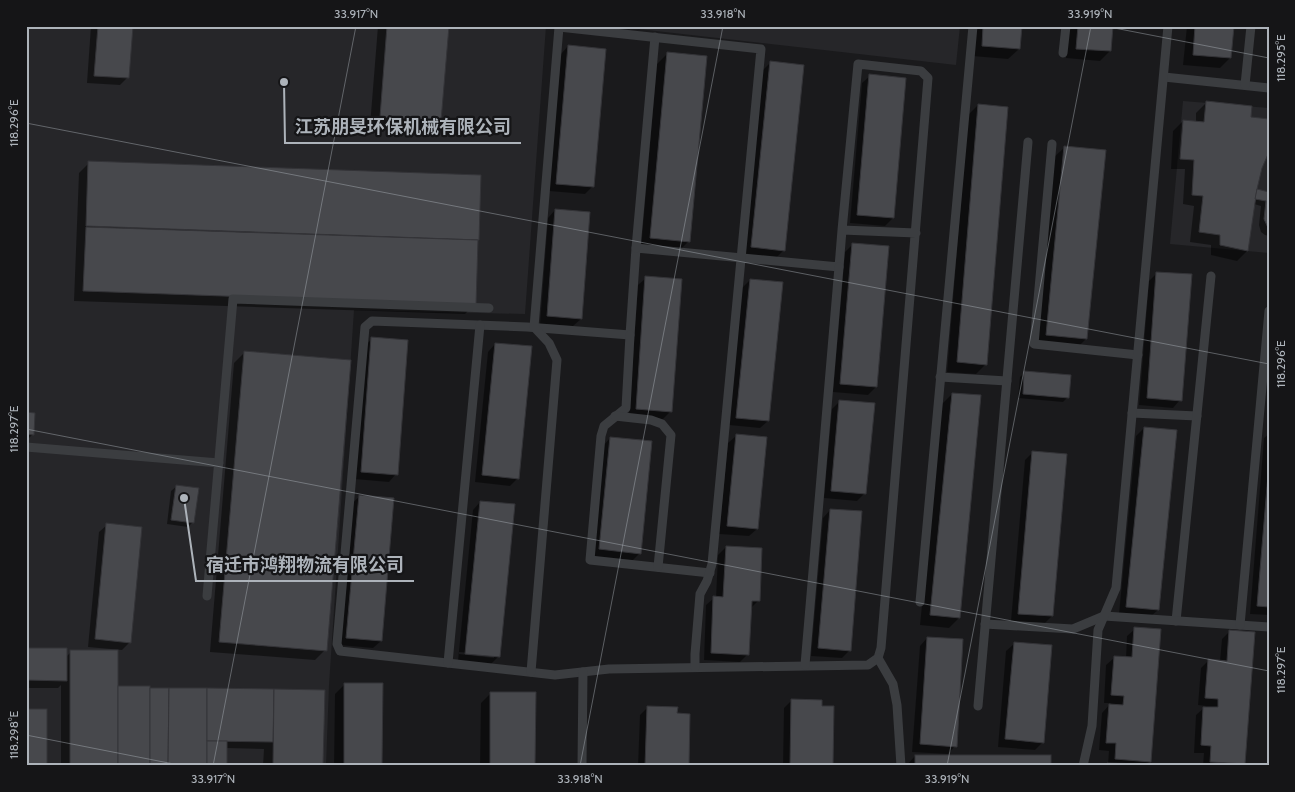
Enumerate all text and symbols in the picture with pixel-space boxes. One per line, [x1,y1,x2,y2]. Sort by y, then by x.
text: 33.917°N [334,6,378,21]
text: 33.918°N [700,6,746,21]
text: 33.919°N [1068,6,1112,21]
text: 118.295°E [1273,34,1288,82]
text: 118.296°E [6,99,21,147]
callout: 江苏朋旻环保机械有限公司 [285,110,521,143]
text: 江苏朋旻环保机械有限公司 [295,116,511,138]
text: 118.296°E [1273,340,1288,388]
text: 118.297°E [6,405,21,452]
callout: 宿迁市鸿翔物流有限公司 [196,548,414,581]
text: 宿迁市鸿翔物流有限公司 [206,554,404,576]
text: 118.297°E [1273,646,1288,693]
text: 118.298°E [6,711,21,759]
text: 33.917°N [191,771,235,786]
text: 33.918°N [557,771,603,786]
text: 33.919°N [925,771,969,786]

